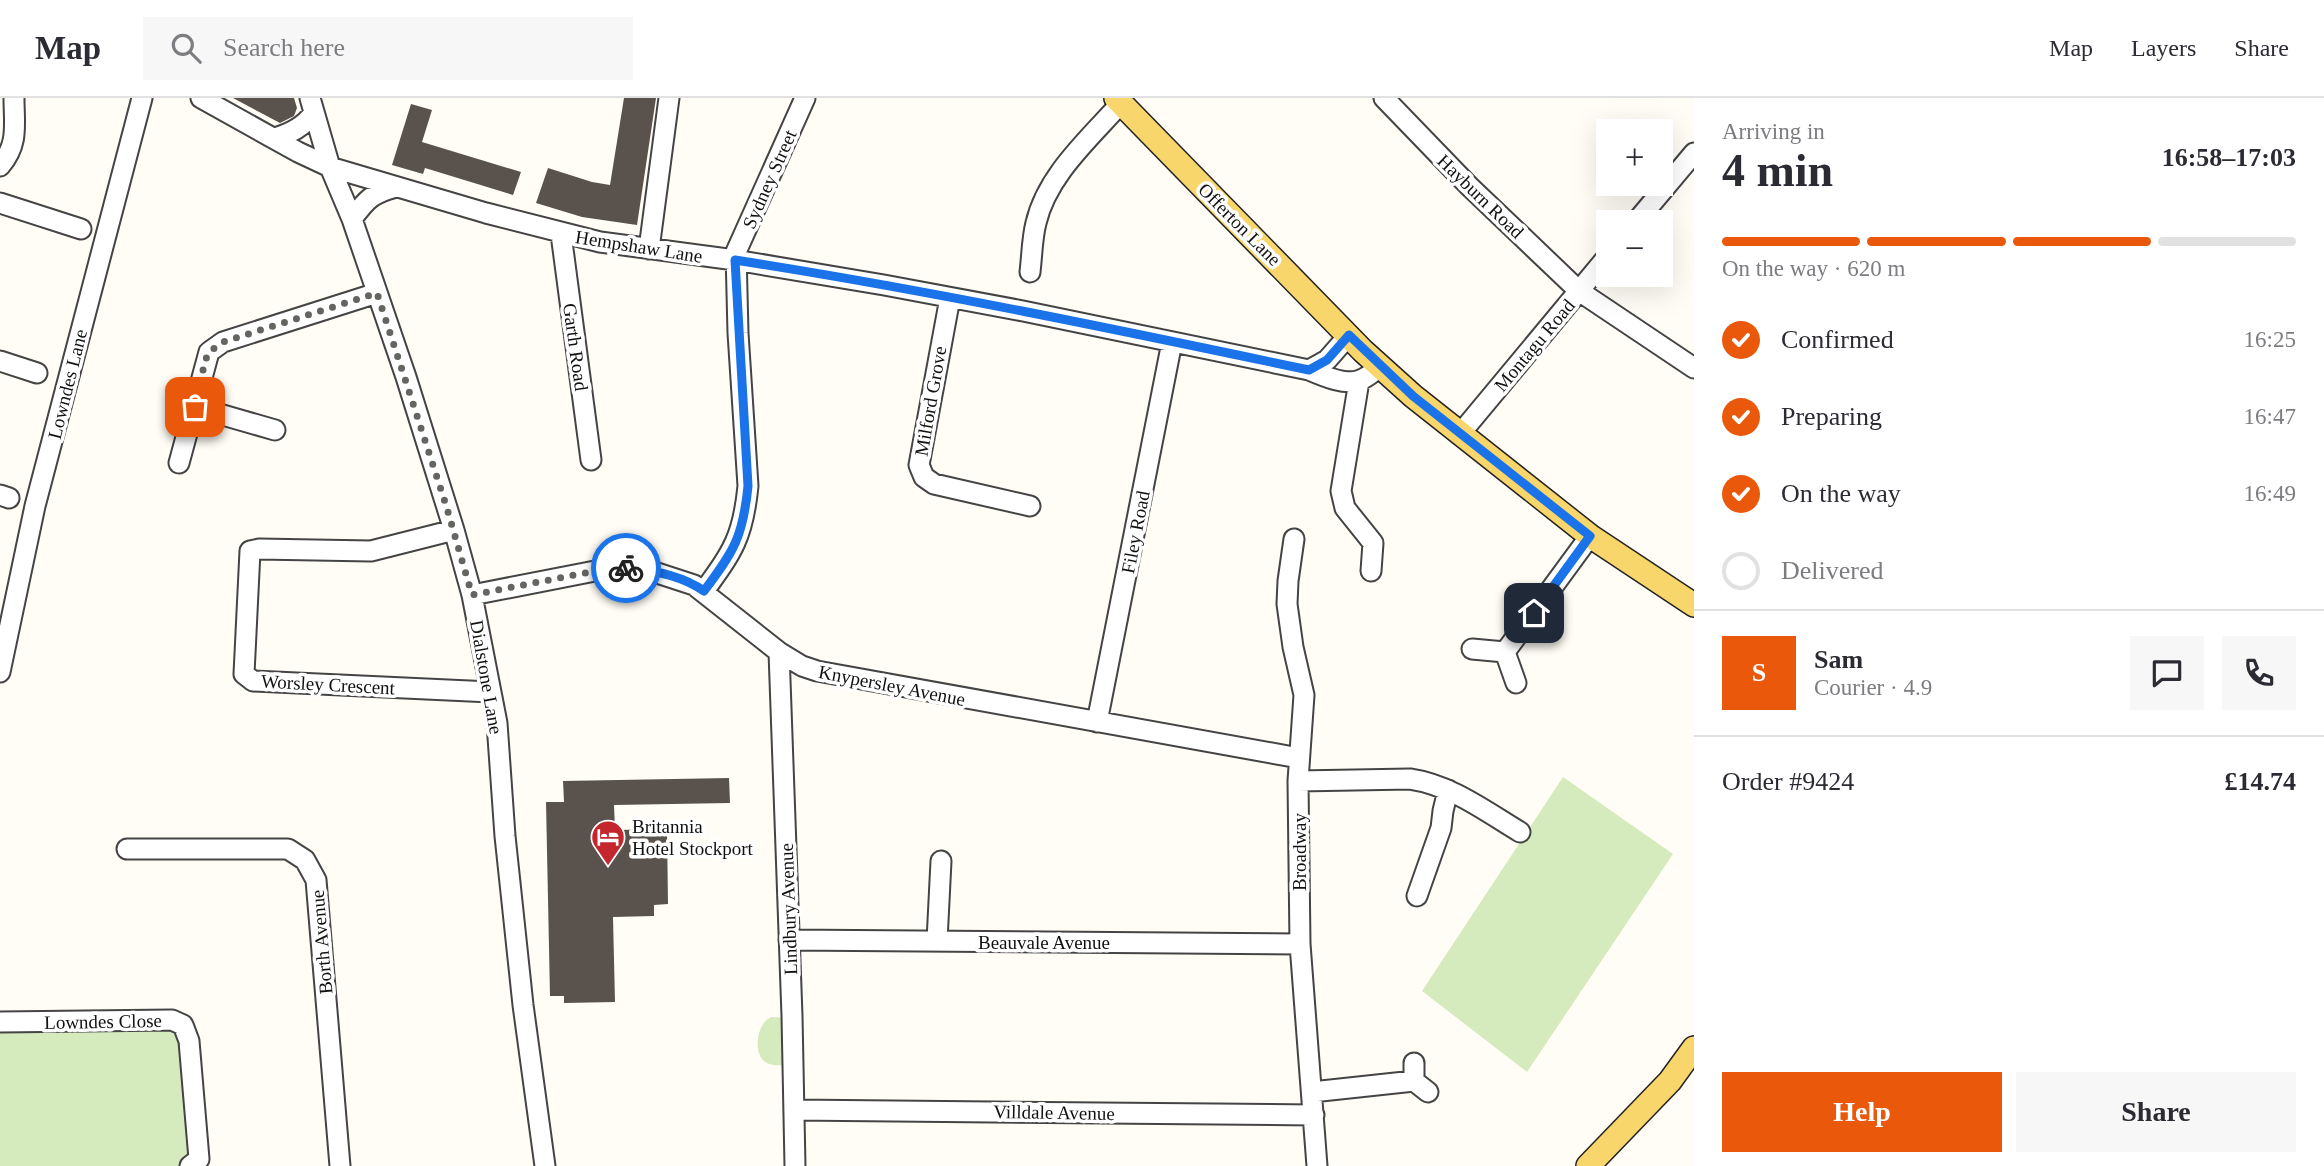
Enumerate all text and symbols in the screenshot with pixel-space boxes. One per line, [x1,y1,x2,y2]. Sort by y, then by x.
search box [143,17,633,80]
icon: search [167,29,205,67]
text: Map [35,30,101,66]
text: Search here [223,33,345,62]
text: Map [2049,35,2093,61]
text: Layers [2131,35,2196,61]
text: Share [2234,35,2289,61]
map controls [1596,119,1673,287]
button: + [1596,119,1673,196]
text: Arriving in [1722,119,1825,144]
street label: Sydney Street [738,126,801,232]
text: 16:58–17:03 [2162,143,2296,172]
text: 4 min [1722,145,1833,196]
street label: Hayburn Road [1433,150,1528,243]
street label: Offerton Lane [1194,179,1285,270]
button: − [1596,210,1673,287]
street label: Hempshaw Lane [574,226,704,267]
text: On the way · 620 m [1722,256,1905,281]
street label: Montagu Road [1490,295,1579,396]
street label: Garth Road [559,302,592,393]
icon: check [1722,321,1760,359]
text: Confirmed [1781,325,1894,354]
street label: Lowndes Lane [44,327,91,441]
text: 16:25 [2244,327,2296,352]
street label: Milford Grove [910,344,951,458]
pin [165,377,225,437]
icon: bag [176,388,214,426]
icon: check [1722,398,1760,436]
text: Preparing [1781,402,1882,431]
text: 16:47 [2244,404,2296,429]
icon: check [1722,475,1760,513]
text: On the way [1781,479,1901,508]
text: 16:49 [2244,481,2296,506]
street label: Filey Road [1117,488,1154,575]
courier [591,533,661,603]
icon: bike [607,549,645,587]
text: Delivered [1781,556,1884,585]
pin [1504,583,1564,643]
icon: home [1515,594,1553,632]
street label: Dialstone Lane [466,618,507,736]
button: chat [2130,636,2204,710]
button: phone [2222,636,2296,710]
text: Sam [1814,645,1863,674]
text: S [1752,658,1766,687]
street label: Knypersley Avenue [817,661,967,710]
street label: Worsley Crescent [260,671,396,699]
text: Courier · 4.9 [1814,675,1932,700]
text: Order #9424 [1722,767,1854,796]
text: £14.74 [2225,767,2296,796]
street label: Broadway [1289,812,1310,891]
place label: Britannia Hotel Stockport [632,816,754,859]
hotel icon: Britannia Hotel Stockport [589,818,627,867]
street label: Lindbury Avenue [776,843,801,975]
street label: Borth Avenue [306,889,337,995]
street label: Beauvale Avenue [978,932,1110,953]
street label: Lowndes Close [44,1010,162,1033]
button: Help [1722,1072,2002,1152]
button: Share [2016,1072,2296,1152]
street label: Villdale Avenue [993,1101,1115,1124]

